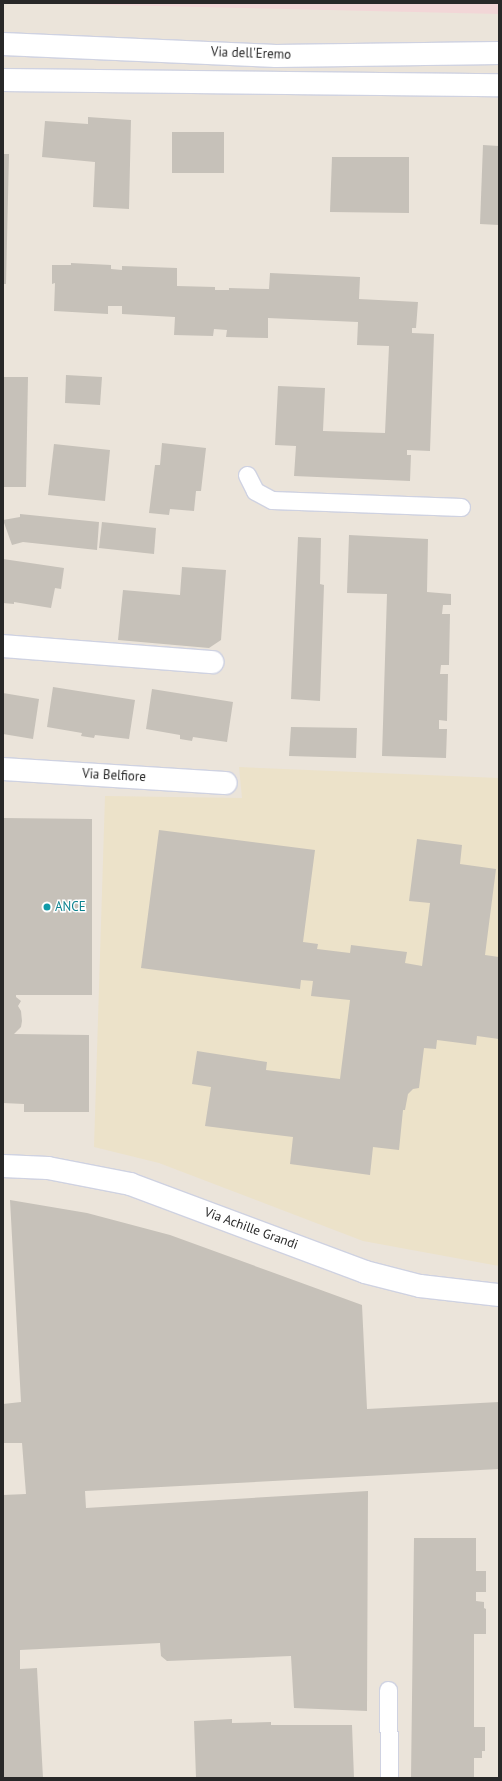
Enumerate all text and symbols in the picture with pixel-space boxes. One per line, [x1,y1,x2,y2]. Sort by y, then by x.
street label: Via dell'Eremo [211,45,291,63]
street label: Via Belfiore [82,767,146,785]
place label: ANCE [55,899,86,915]
marker: ANCE [42,902,52,912]
street label: Via Achille Grandi [202,1205,300,1253]

